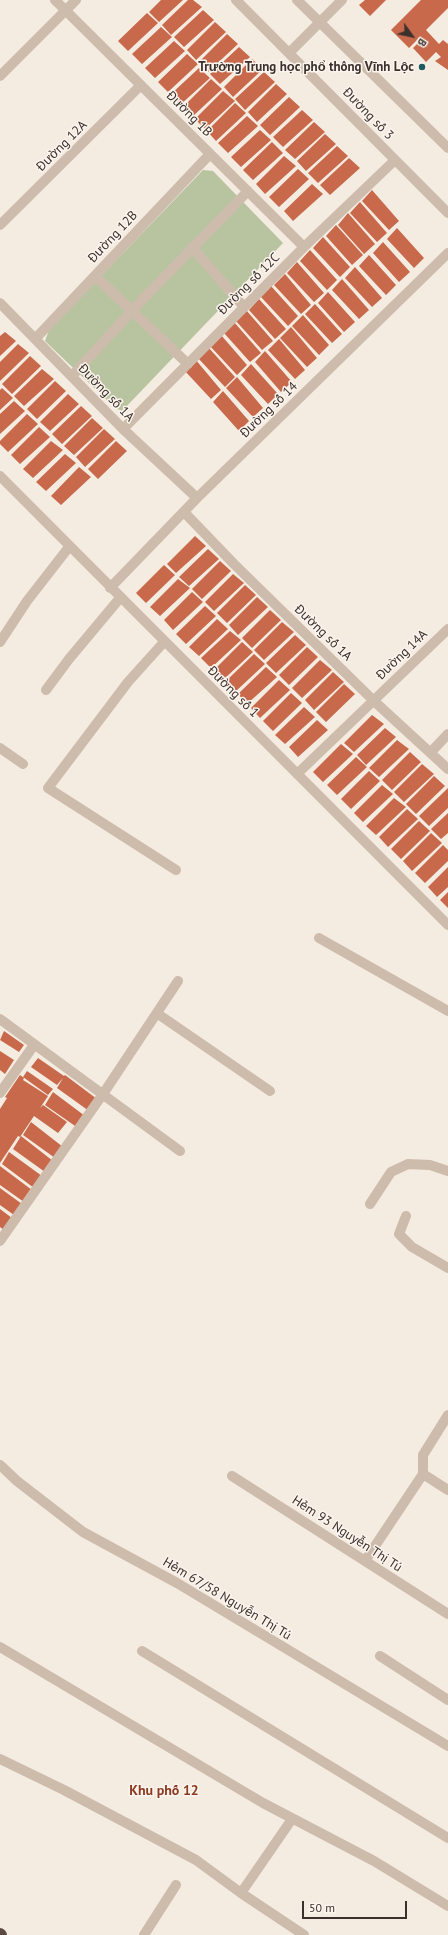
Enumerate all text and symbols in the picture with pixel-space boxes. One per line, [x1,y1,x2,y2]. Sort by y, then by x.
north arrow [392,16,432,56]
text: B [414,36,430,49]
place label: Trường Trung học phổ thông Vĩnh Lộc [198,59,414,75]
marker: Trường Trung học phổ thông Vĩnh Lộc [417,62,427,72]
street label: Đường số 3 [339,85,397,143]
street label: Đường 1B [163,88,215,140]
street label: Đường 12A [33,117,91,175]
street label: Đường 12B [85,208,141,266]
street label: Đường số 12C [215,250,283,318]
street label: Đường số 1A [75,361,137,425]
street label: Đường số 14 [237,379,301,441]
street label: Đường số 1A [291,602,355,664]
street label: Đường 14A [373,627,431,683]
street label: Đường số 1 [204,663,262,721]
street label: Hẻm 93 Nguyễn Thị Tú [289,1493,405,1575]
street label: Hẻm 67/58 Nguyễn Thị Tú [160,1554,294,1644]
district label: Khu phố 12 [129,1783,199,1799]
scale bar [304,1893,409,1919]
text: 50 m [309,1900,335,1915]

